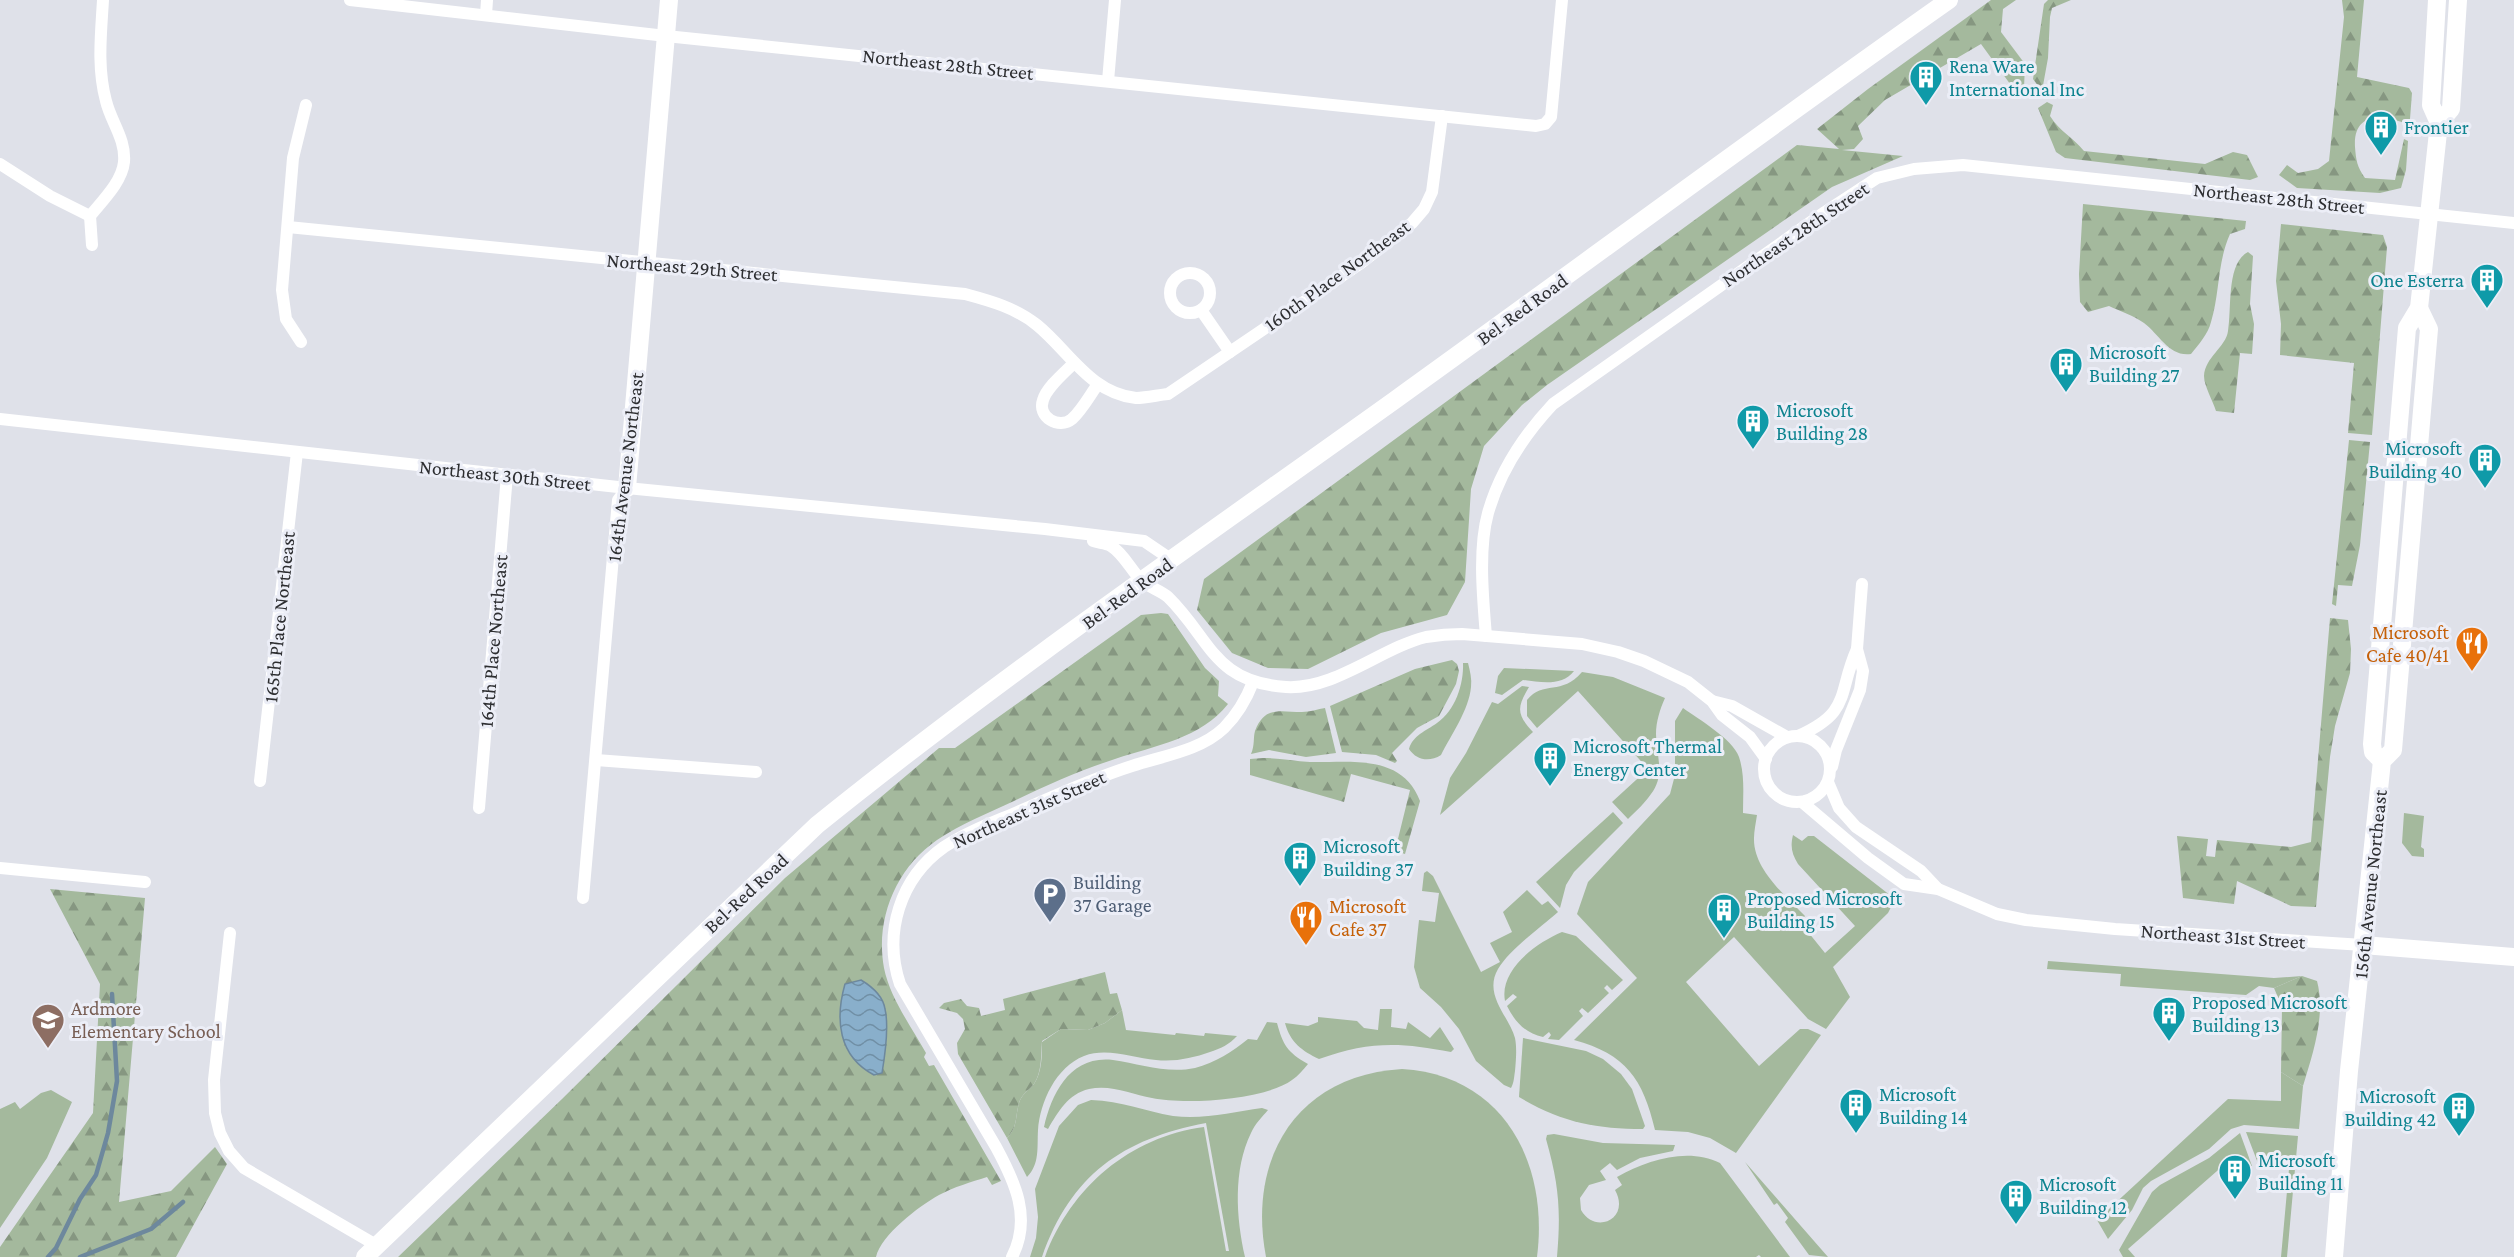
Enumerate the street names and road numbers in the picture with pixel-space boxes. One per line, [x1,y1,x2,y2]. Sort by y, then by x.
street label: Northeast 28th Street [861,44,1035,84]
street label: Northeast 28th Street [1718,177,1873,291]
street label: Northeast 28th Street [2192,178,2366,218]
street label: 160th Place Northeast [1260,215,1414,335]
street label: Northeast 29th Street [606,249,779,285]
street label: Bel-Red Road [1472,268,1572,349]
street label: 164th Avenue Northeast [602,371,648,563]
street label: Northeast 30th Street [418,455,592,495]
street label: 165th Place Northeast [259,530,299,704]
street label: Bel-Red Road [1077,552,1177,633]
street label: 164th Place Northeast [474,553,512,728]
street label: Northeast 31st Street [949,765,1109,853]
street label: 156th Avenue Northeast [2349,788,2391,980]
street label: Bel-Red Road [699,848,793,937]
street label: Northeast 31st Street [2140,919,2306,953]

